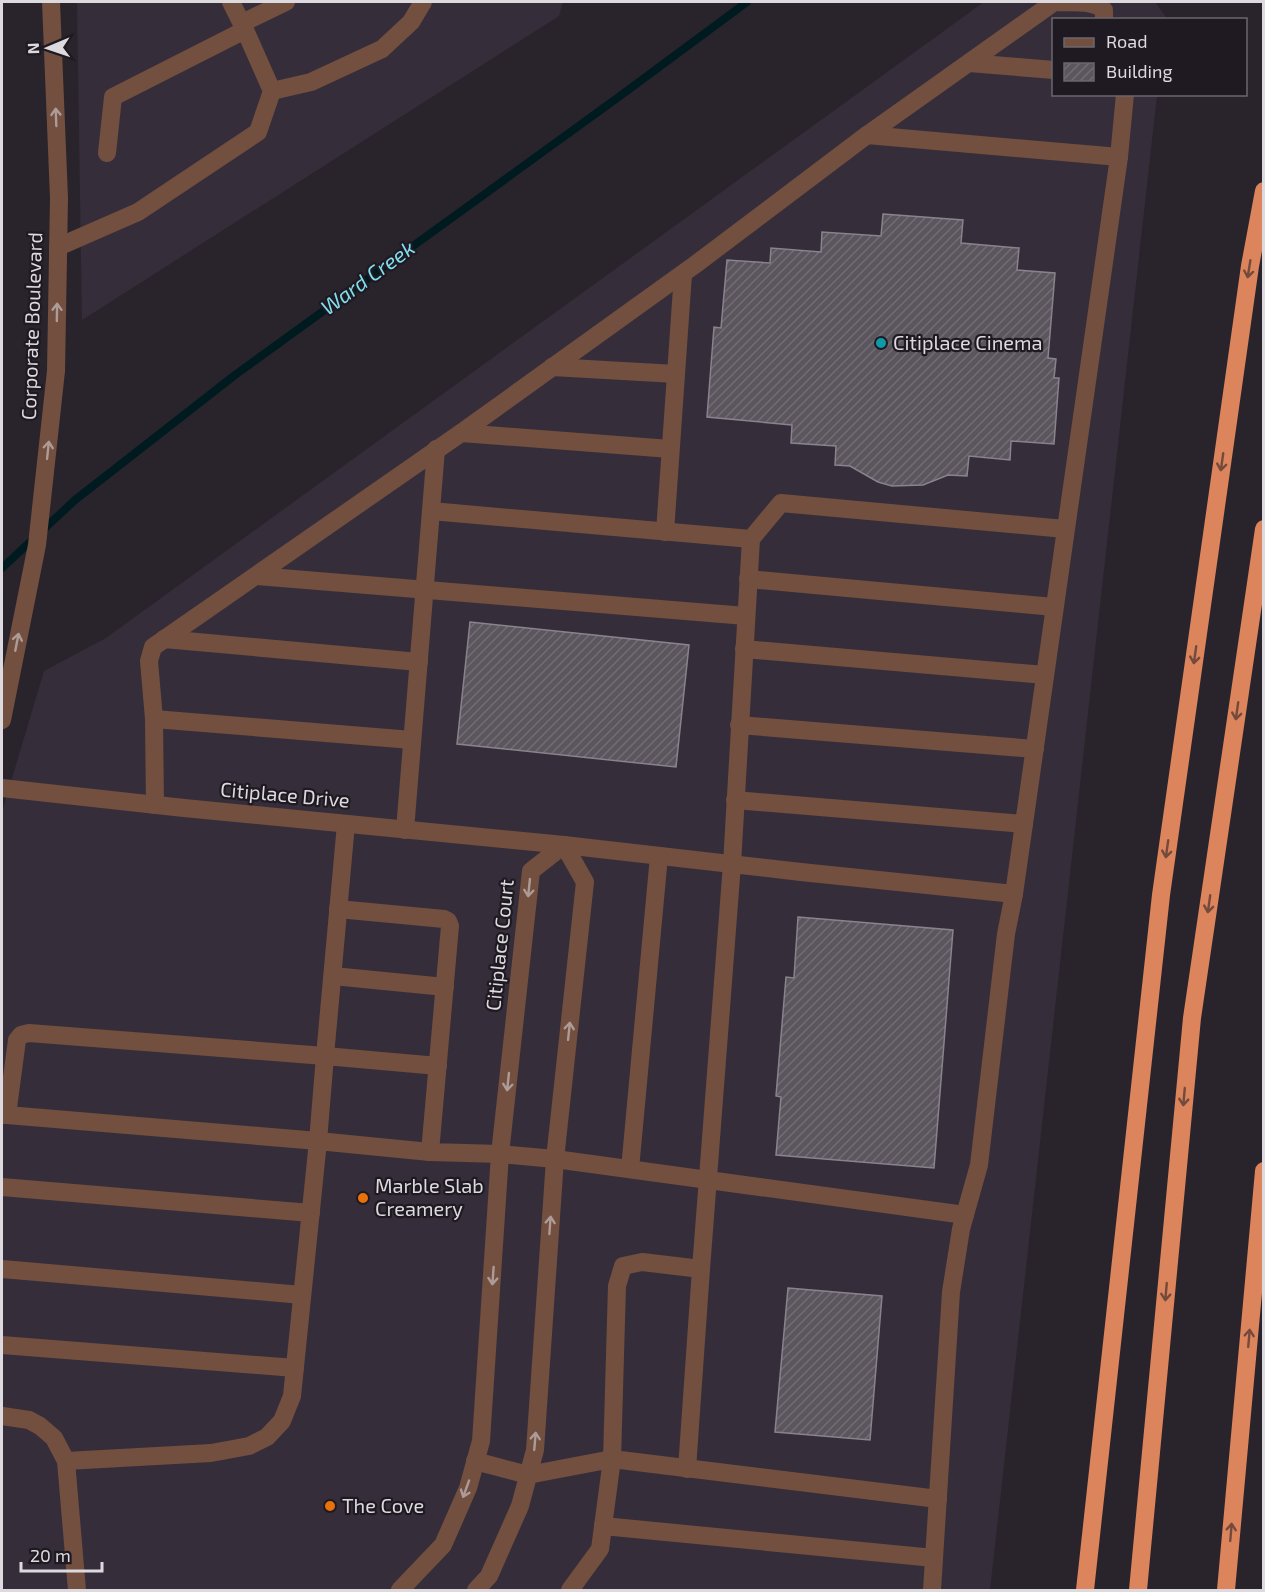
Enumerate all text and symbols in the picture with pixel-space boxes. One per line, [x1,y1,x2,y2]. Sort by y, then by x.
north arrow [18,18,78,78]
legend [1052,18,1247,96]
text: Road [1106,30,1147,52]
text: N [23,42,42,55]
text: Building [1106,60,1173,82]
one-way arrow [50,108,61,128]
street label: Corporate Boulevard [16,232,46,420]
water label: Ward Creek [315,234,419,319]
one-way arrow [1244,259,1255,279]
one-way arrow [51,303,63,323]
place label: Citiplace Cinema [893,330,1043,354]
marker: Citiplace Cinema [874,336,888,350]
one-way arrow [42,441,53,460]
one-way arrow [1216,452,1227,472]
one-way arrow [12,633,23,653]
one-way arrow [1189,645,1200,665]
one-way arrow [1231,701,1242,720]
street label: Citiplace Drive [219,776,351,812]
one-way arrow [1162,838,1173,858]
one-way arrow [523,877,534,897]
street label: Citiplace Court [480,878,518,1012]
one-way arrow [1203,894,1214,913]
one-way arrow [564,1022,575,1041]
one-way arrow [502,1071,513,1091]
one-way arrow [1178,1087,1189,1107]
place label: Marble Slab Creamery [375,1173,484,1220]
marker: Marble Slab Creamery [356,1191,370,1205]
one-way arrow [545,1216,556,1236]
one-way arrow [487,1265,498,1285]
one-way arrow [1160,1281,1171,1301]
one-way arrow [1243,1329,1254,1348]
one-way arrow [530,1431,541,1451]
one-way arrow [460,1479,471,1498]
place label: The Cove [342,1493,424,1517]
marker: The Cove [323,1499,337,1513]
one-way arrow [1226,1523,1237,1543]
scale bar [21,1535,102,1573]
text: 20 m [30,1544,71,1566]

